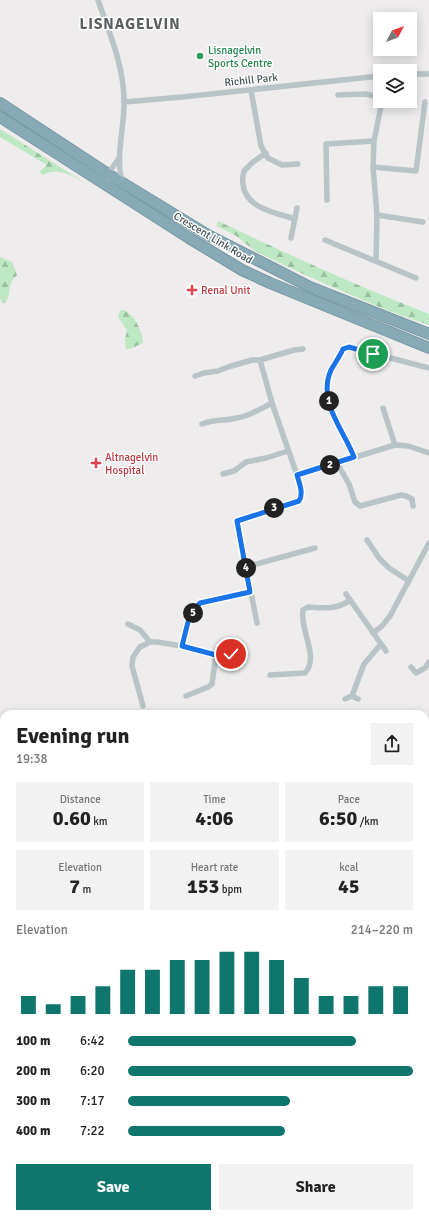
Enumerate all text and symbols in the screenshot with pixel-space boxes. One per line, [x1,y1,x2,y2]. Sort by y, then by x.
north arrow [373,12,417,56]
map controls [373,12,417,108]
district label: LISNAGELVIN [79,15,181,33]
place label: Lisnagelvin Sports Centre [208,44,272,70]
marker: Lisnagelvin Sports Centre [195,51,205,61]
button: layers [373,64,417,108]
street label: Richill Park [224,71,279,89]
street label: Crescent Link Road [171,209,255,267]
marker: Renal Unit [186,284,198,296]
place label: Renal Unit [201,284,250,297]
pin [356,337,390,371]
icon: arrive [362,343,384,365]
pin: 1 [319,391,339,411]
text: 1 [326,394,332,407]
place label: Altnagelvin Hospital [105,451,158,477]
pin: 2 [320,455,340,475]
marker: Altnagelvin Hospital [90,457,102,469]
text: 2 [327,458,333,471]
pin: 3 [264,498,284,518]
text: 3 [271,501,277,514]
pin: 4 [236,558,256,578]
text: 4 [243,561,249,574]
pin: 5 [183,603,203,623]
text: 5 [190,606,196,619]
pin [214,637,248,671]
icon: check [220,643,242,665]
text: Evening run [16,722,130,749]
button: share [371,723,413,765]
text: 19:38 [16,751,48,767]
text: Distance [60,793,101,806]
text: Time [203,793,226,806]
text: Pace [338,793,360,806]
text: 0.60 [53,806,91,831]
text: 4:06 [195,806,234,831]
text: 6:50 [319,806,357,831]
text: km [91,815,108,828]
text: /km [357,815,379,828]
text: Elevation [58,861,102,874]
text: Heart rate [191,861,238,874]
text: kcal [339,861,358,874]
text: 7 [69,874,80,899]
text: 153 [187,874,219,899]
text: 45 [338,874,360,899]
text: m [80,883,91,896]
text: bpm [219,883,242,896]
text: Elevation [16,922,68,938]
text: 214–220 m [351,922,413,938]
text: 100 m [16,1033,50,1049]
text: 6:42 [80,1033,105,1049]
text: 200 m [16,1063,50,1079]
text: 6:20 [80,1063,105,1079]
text: 300 m [16,1093,50,1109]
text: 7:17 [80,1093,105,1109]
text: 400 m [16,1123,50,1139]
text: 7:22 [80,1123,105,1139]
button: Save [16,1164,211,1210]
button: Share [219,1164,413,1210]

